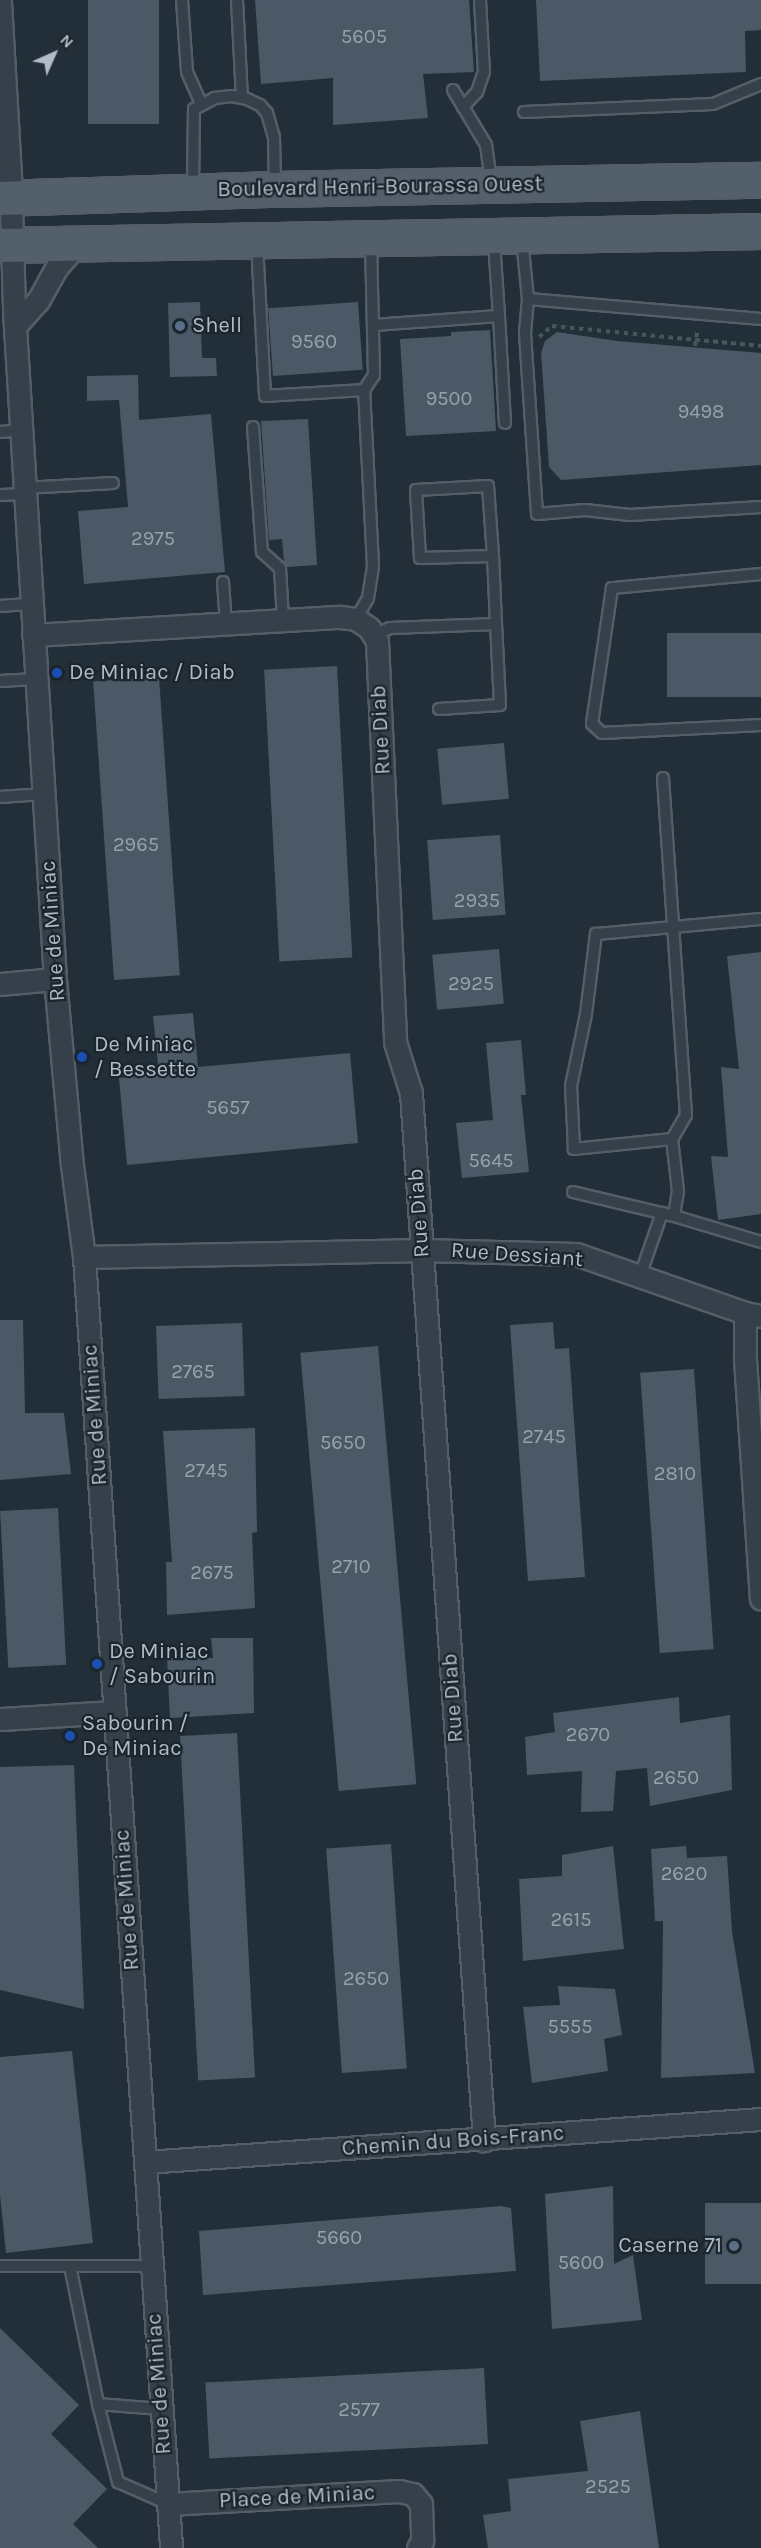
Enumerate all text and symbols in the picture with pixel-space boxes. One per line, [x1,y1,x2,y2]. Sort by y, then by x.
north arrow [24,24,84,84]
house number: 5605 [341,24,387,48]
text: N [56,30,78,52]
street label: Boulevard Henri-Bourassa Ouest [217,171,543,203]
place label: Shell [192,313,242,339]
marker: Shell [173,319,187,333]
house number: 9560 [291,329,337,353]
house number: 9500 [426,386,472,410]
house number: 9498 [678,399,724,423]
house number: 2975 [131,526,175,550]
place label: De Miniac / Diab [69,660,235,686]
marker: De Miniac / Diab [50,666,64,680]
street label: Rue Diab [365,685,397,775]
house number: 2965 [113,832,159,856]
street label: Rue de Miniac [35,860,71,1002]
house number: 2935 [454,888,500,912]
house number: 2925 [448,971,494,995]
place label: De Miniac / Bessette [94,1031,196,1082]
marker: De Miniac / Bessette [75,1050,89,1064]
house number: 5657 [206,1095,250,1119]
house number: 5645 [468,1148,514,1172]
street label: Rue Diab [403,1167,435,1259]
street label: Rue Dessiant [450,1237,584,1273]
street label: Rue de Miniac [77,1344,113,1486]
house number: 2765 [171,1359,215,1383]
house number: 2745 [522,1424,566,1448]
house number: 5650 [320,1430,366,1454]
house number: 2745 [184,1458,228,1482]
house number: 2810 [654,1461,696,1485]
house number: 2710 [331,1554,371,1578]
house number: 2675 [190,1560,234,1584]
place label: De Miniac / Sabourin [109,1638,215,1690]
street label: Rue Diab [437,1652,469,1744]
marker: De Miniac / Sabourin [90,1657,104,1671]
place label: Sabourin / De Miniac [82,1710,188,1762]
house number: 2670 [566,1722,610,1746]
marker: Sabourin / De Miniac [63,1729,77,1743]
house number: 2650 [653,1765,699,1789]
street label: Rue de Miniac [109,1829,145,1971]
house number: 2620 [661,1861,707,1885]
house number: 2615 [551,1907,591,1931]
house number: 2650 [343,1966,389,1990]
house number: 5555 [547,2014,593,2038]
street label: Chemin du Bois-Franc [341,2120,565,2162]
house number: 5660 [316,2225,362,2249]
place label: Caserne 71 [618,2233,722,2259]
marker: Caserne 71 [727,2239,741,2253]
house number: 5600 [558,2250,604,2274]
street label: Rue de Miniac [141,2313,177,2455]
house number: 2577 [338,2397,380,2421]
house number: 2525 [585,2474,631,2498]
street label: Place de Miniac [218,2480,376,2514]

